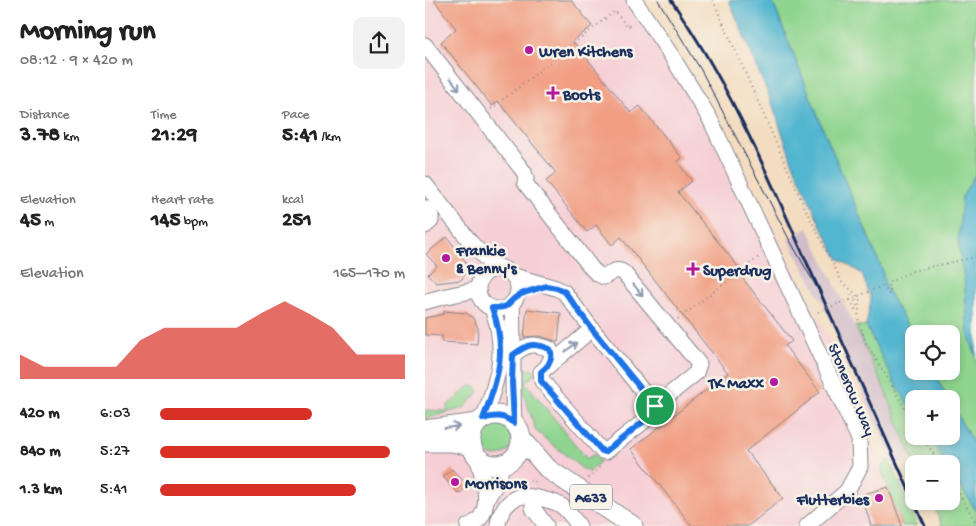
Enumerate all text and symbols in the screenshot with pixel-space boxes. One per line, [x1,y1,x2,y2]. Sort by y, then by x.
text: Morning run [20,16,155,49]
button: share [353,17,405,69]
marker: Wren Kitchens [523,44,535,56]
place label: Wren Kitchens [538,44,634,63]
text: 08:12 · 9 × 420 m [20,52,133,71]
one-way arrow [450,77,460,91]
marker: Boots [547,87,559,99]
place label: Boots [562,87,601,106]
text: Distance [20,107,69,124]
text: Time [151,107,177,124]
text: Pace [282,107,309,124]
text: 3.78 [20,124,60,149]
text: 21:29 [151,124,197,149]
text: 5:41 [282,124,318,149]
text: km [60,129,79,146]
text: /km [318,129,341,146]
text: Elevation [20,192,76,209]
text: Heart rate [151,192,214,209]
text: kcal [282,192,304,209]
text: 45 [20,209,41,234]
text: 145 [151,209,180,234]
text: 251 [282,209,312,234]
text: m [41,214,54,231]
text: bpm [180,214,208,231]
place label: Frankie & Benny's [455,243,518,280]
marker: Frankie & Benny's [440,252,452,264]
marker: Superdrug [687,263,699,275]
place label: Superdrug [703,263,771,282]
text: Elevation [20,265,84,284]
text: 165–170 m [333,265,405,284]
one-way arrow [633,283,644,296]
map controls [905,325,960,510]
button: locate [905,325,960,380]
one-way arrow [565,341,578,352]
street label: Stonerow Way [822,341,878,440]
place label: TK Maxx [706,376,765,395]
marker: TK Maxx [768,376,780,388]
pin [634,385,676,427]
button: + [905,390,960,445]
icon: arrive [641,392,669,420]
text: 420 m [20,405,60,424]
text: 6:03 [100,405,131,424]
one-way arrow [443,422,459,432]
text: 840 m [20,443,61,462]
text: 5:27 [100,443,130,462]
button: − [905,455,960,510]
marker: Morrisons [449,476,461,488]
place label: Morrisons [465,476,528,495]
text: 1.3 km [20,481,62,500]
text: 5:41 [100,481,127,500]
road number: A633 [570,484,612,510]
place label: Flutterbies [796,492,870,511]
marker: Flutterbies [873,492,885,504]

